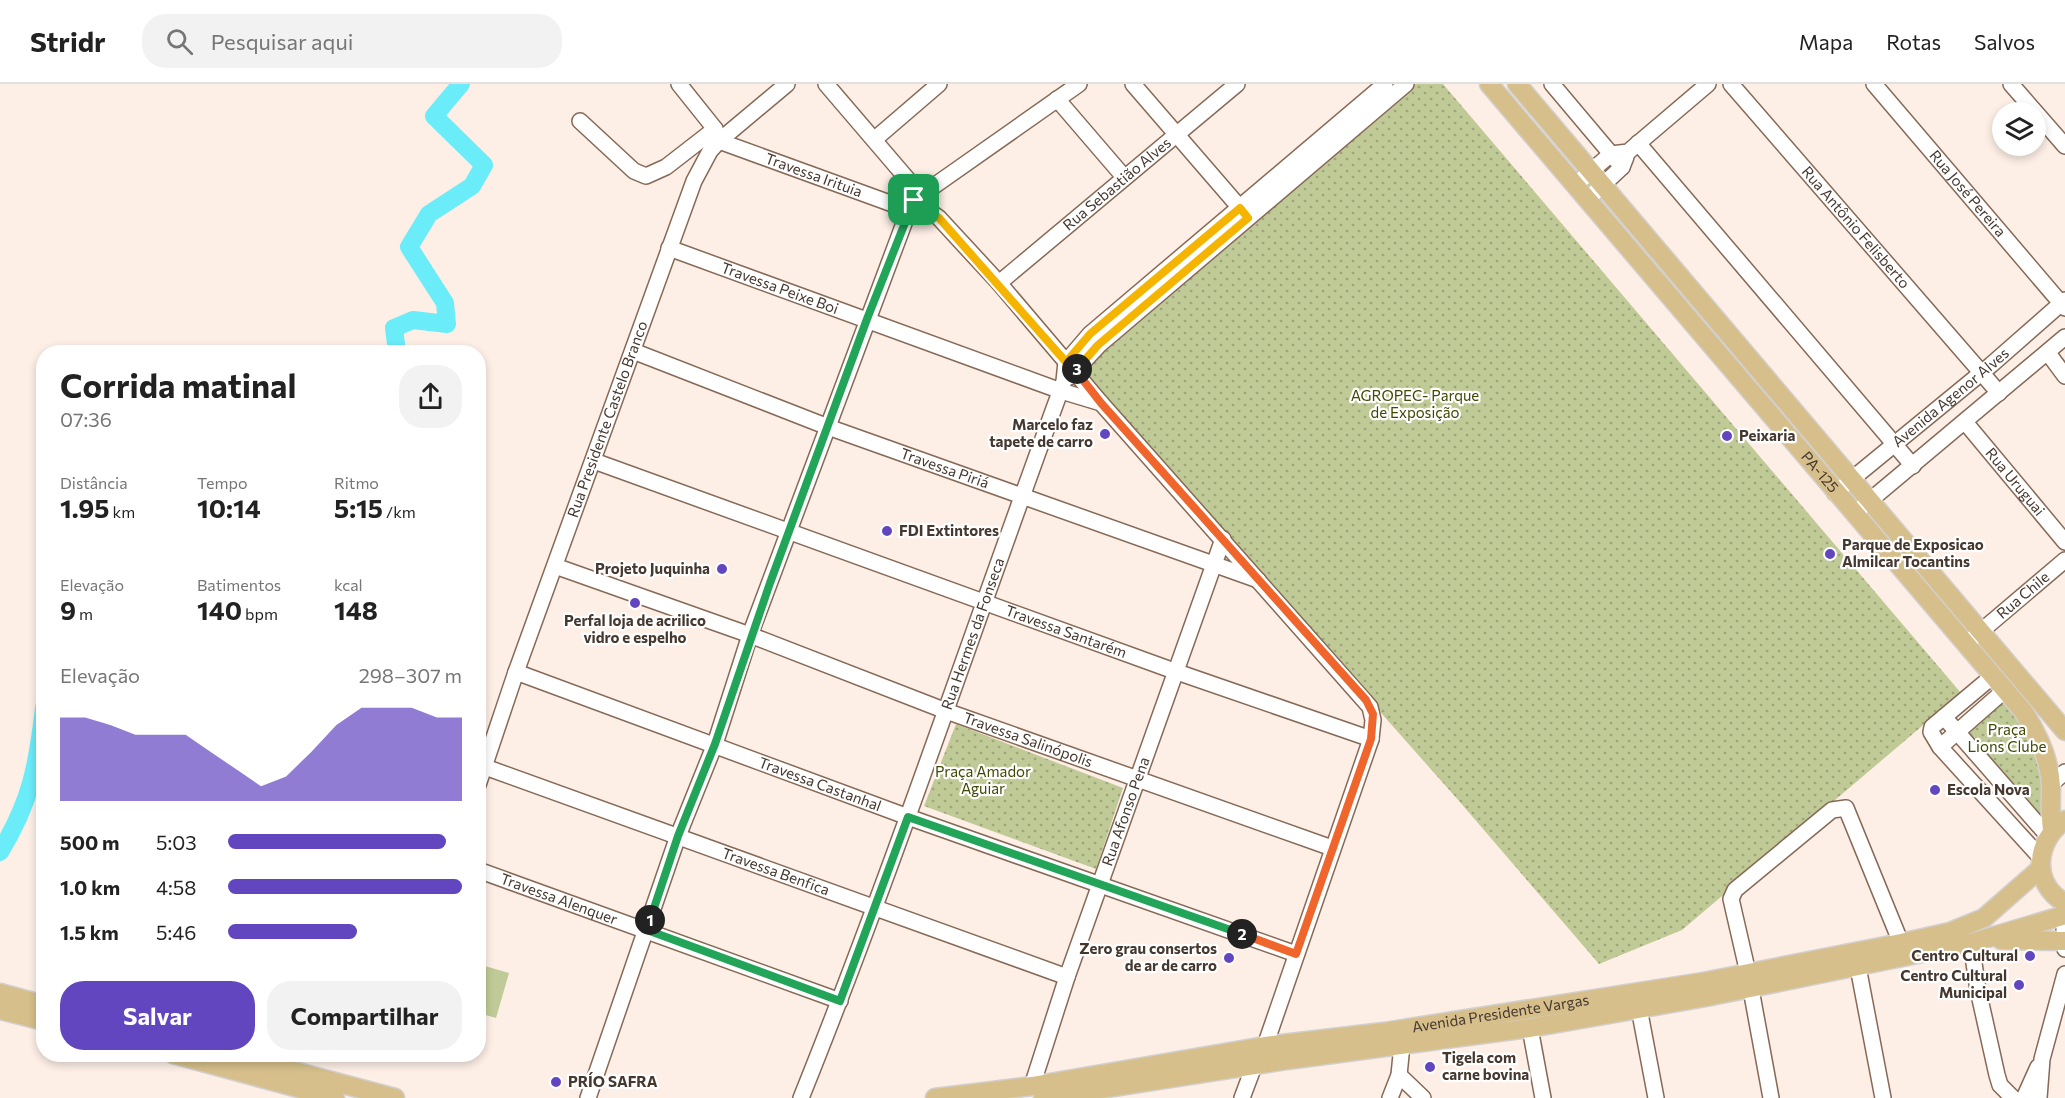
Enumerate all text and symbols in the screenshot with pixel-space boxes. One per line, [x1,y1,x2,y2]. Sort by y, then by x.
search box [142,14,562,68]
text: Stridr [30,24,106,58]
icon: search [163,25,196,58]
text: Pesquisar aqui [211,28,353,55]
text: Mapa [1799,29,1853,54]
text: Rotas [1886,29,1941,54]
text: Salvos [1974,29,2035,54]
map controls [1992,102,2046,156]
button: layers [1992,102,2046,156]
street label: Rua Sebastião Alves [1059,133,1174,234]
street label: Rua José Pereira [1926,146,2010,240]
street label: Travessa Irituia [763,149,865,200]
street label: Rua Antônio Felisberto [1798,162,1914,292]
pin [888,174,939,225]
icon: arrive [897,183,930,216]
street label: Travessa Peixe Boi [719,258,841,317]
street label: Rua Presidente Castelo Branco [563,318,651,520]
street label: Avenida Agenor Alves [1888,343,2012,450]
pin: 3 [1062,354,1092,384]
text: 3 [1072,359,1082,378]
text: Corrida matinal [60,364,296,405]
button: share [399,365,462,428]
park label: AGROPEC- Parque de Exposição [1351,386,1479,421]
text: 07:36 [60,407,112,431]
place label: Marcelo faz tapete de carro [989,415,1093,450]
place label: Peixaria [1739,426,1795,444]
marker: Marcelo faz tapete de carro [1098,427,1112,441]
marker: Peixaria [1720,429,1734,443]
street label: Travessa Piriá [898,444,992,492]
street label: Rua Uruguai [1982,444,2049,519]
street label: PA-125 [1798,447,1843,496]
text: Distância [60,473,128,492]
text: Tempo [197,473,247,492]
text: Ritmo [334,473,379,492]
text: 1.95 [60,492,109,523]
text: 10:14 [197,492,261,523]
text: 5:15 [334,492,383,523]
text: km [109,502,135,521]
text: /km [383,502,416,521]
place label: FDI Extintores [899,521,999,539]
marker: FDI Extintores [880,524,894,538]
place label: Parque de Exposicao Almilcar Tocantins [1842,535,1984,570]
marker: Parque de Exposicao Almilcar Tocantins [1823,547,1837,561]
street label: Rua Hermes da Fonseca [937,555,1007,712]
place label: Projeto Juquinha [595,559,710,577]
marker: Projeto Juquinha [715,562,729,576]
street label: Rua Chile [1992,567,2053,622]
text: Elevação [60,575,124,594]
text: Batimentos [197,575,281,594]
text: kcal [334,575,363,594]
text: 9 [60,594,76,625]
text: 140 [197,594,242,625]
text: 148 [334,594,378,625]
marker: Perfal loja de acrilico vidro e espelho [628,596,642,610]
street label: Travessa Santarém [1003,601,1129,661]
text: m [76,604,93,623]
text: bpm [242,604,278,623]
place label: Perfal loja de acrilico vidro e espelho [564,611,706,646]
text: Elevação [60,663,140,687]
text: 298–307 m [359,663,462,687]
street label: Travessa Salinópolis [961,708,1095,770]
park label: Praça Lions Clube [1968,720,2047,755]
street label: Travessa Castanhal [756,753,884,814]
street label: Rua Afonso Pena [1097,754,1153,868]
park label: Praça Amador Aguiar [935,762,1031,797]
place label: Escola Nova [1947,780,2030,798]
marker: Escola Nova [1928,783,1942,797]
text: 500 m [60,830,120,854]
text: 5:03 [156,830,197,854]
street label: Travessa Benfica [720,843,832,899]
street label: Travessa Alenquer [498,869,620,928]
text: 1.0 km [60,875,120,899]
text: 4:58 [156,875,196,899]
pin: 1 [635,905,665,935]
text: 1 [646,910,654,929]
pin: 2 [1227,919,1257,949]
text: 1.5 km [60,920,119,944]
text: 5:46 [156,920,196,944]
text: 2 [1237,924,1247,943]
place label: Zero grau consertos de ar de carro [1079,939,1217,974]
place label: Centro Cultural [1911,946,2018,964]
marker: Centro Cultural [2023,949,2037,963]
marker: Zero grau consertos de ar de carro [1222,951,1236,965]
place label: Centro Cultural Municipal [1900,966,2007,1001]
marker: Centro Cultural Municipal [2012,978,2026,992]
button: Salvar [60,981,255,1050]
button: Compartilhar [267,981,462,1050]
street label: Avenida Presidente Vargas [1411,990,1590,1035]
place label: Tigela com carne bovina [1442,1048,1529,1083]
marker: Tigela com carne bovina [1423,1060,1437,1074]
place label: PRÍO SAFRA [568,1072,658,1090]
marker: PRÍO SAFRA [549,1075,563,1089]

